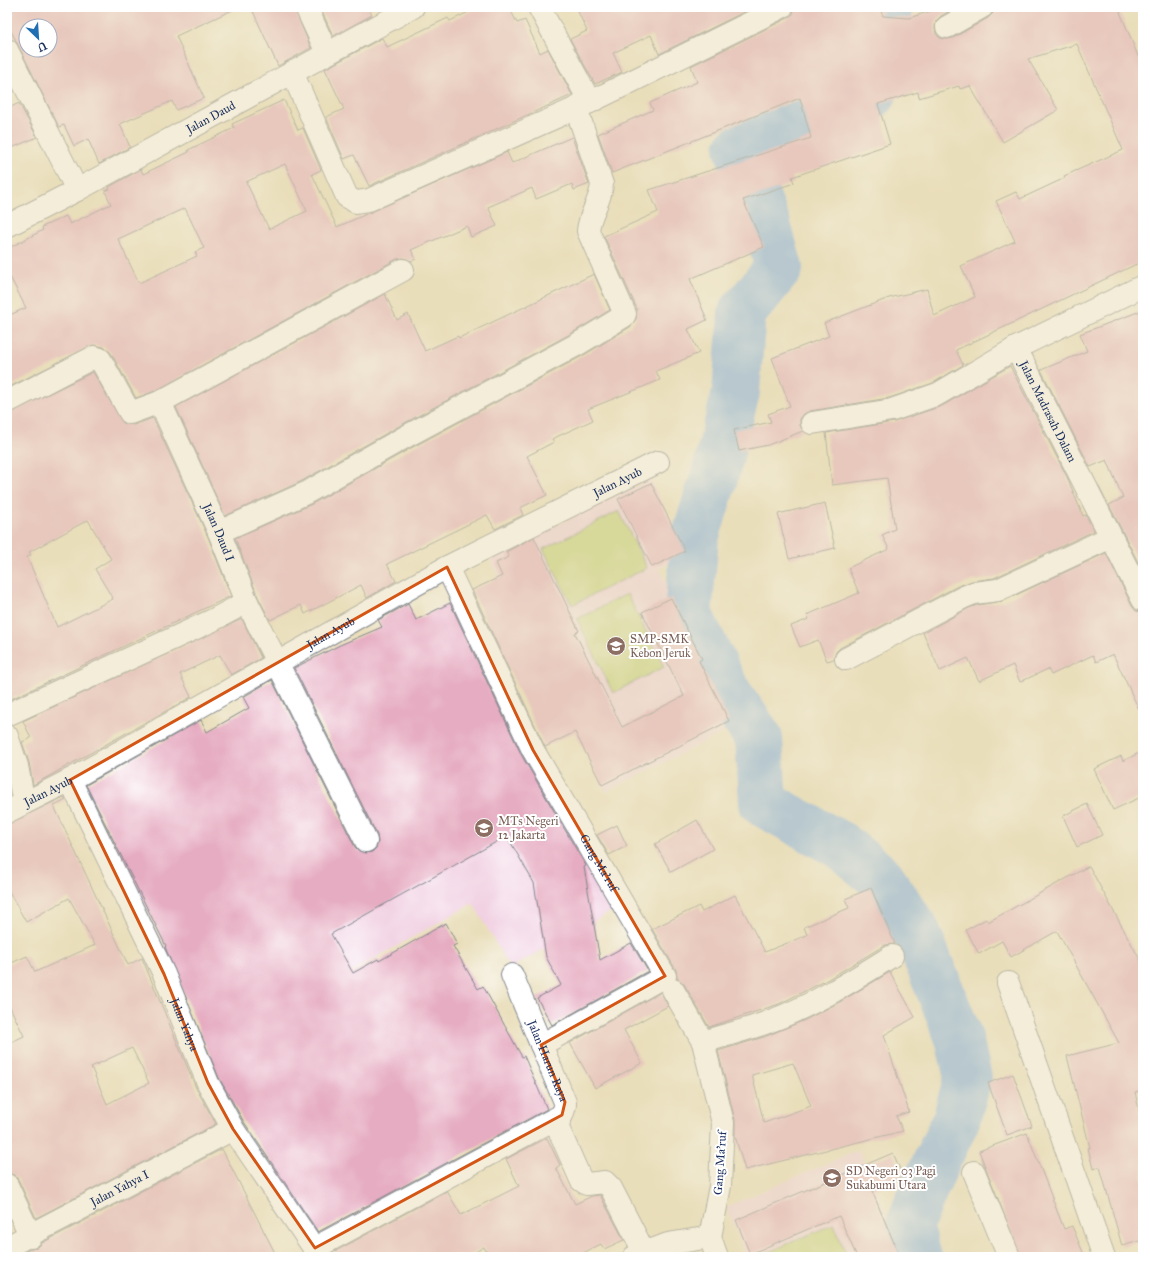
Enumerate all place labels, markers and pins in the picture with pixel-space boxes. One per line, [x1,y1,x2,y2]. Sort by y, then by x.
place label: SMP-SMK Kebon Jeruk [630,632,691,661]
school or university icon: SMP-SMK Kebon Jeruk [605,635,627,657]
place label: MTs Negeri 12 Jakarta [498,814,559,843]
school or university icon: MTs Negeri 12 Jakarta [473,817,495,839]
place label: SD Negeri 03 Pagi Sukabumi Utara [846,1164,937,1192]
school or university icon: SD Negeri 03 Pagi Sukabumi Utara [821,1167,843,1189]

